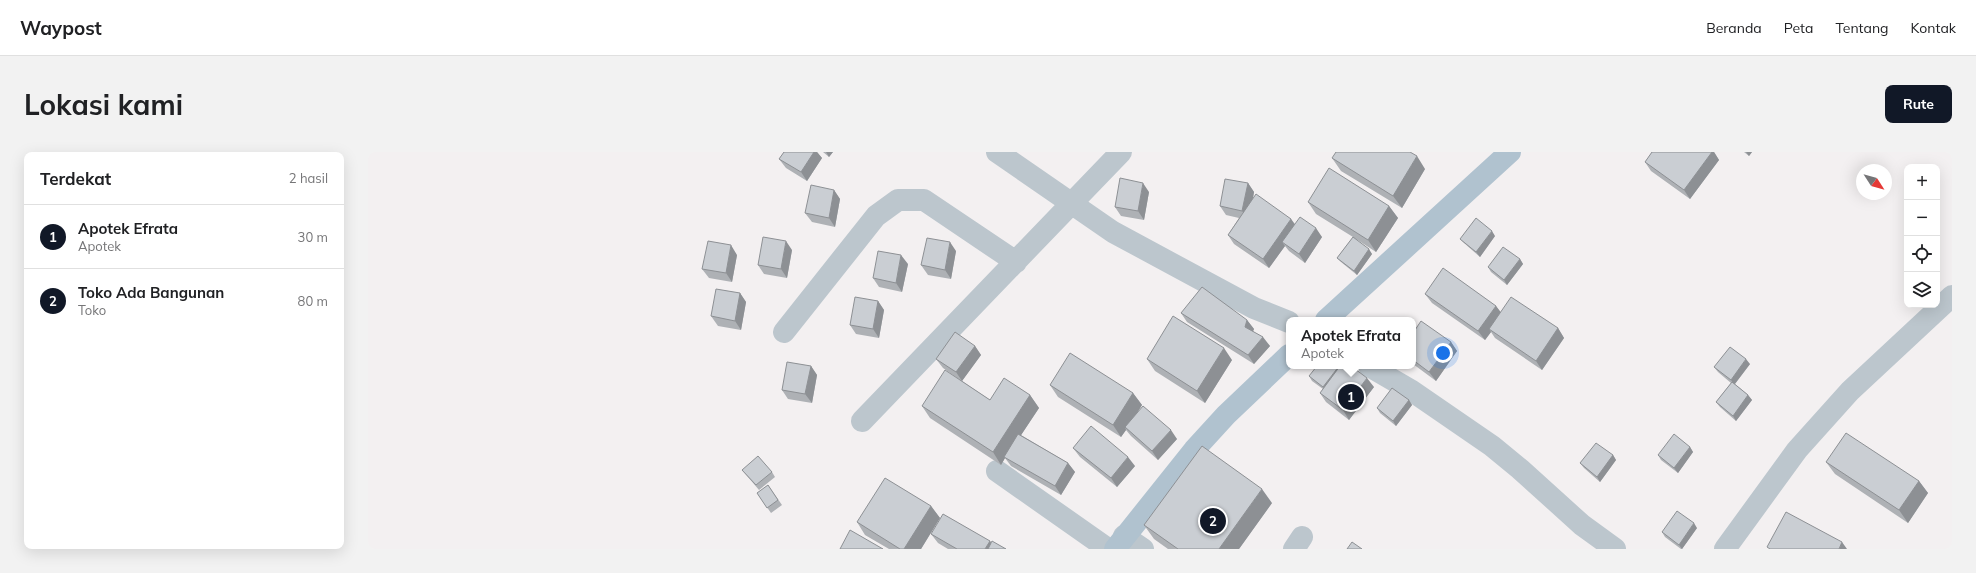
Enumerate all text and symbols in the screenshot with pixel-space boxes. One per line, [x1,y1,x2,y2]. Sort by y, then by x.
text: Waypost [20,16,102,40]
text: Beranda [1706,19,1762,37]
text: Peta [1784,19,1813,37]
text: Tentang [1835,19,1889,37]
text: Kontak [1911,19,1956,37]
button: Rute [1885,85,1952,123]
text: Lokasi kami [24,87,183,122]
north arrow [1856,164,1892,200]
map controls [1904,164,1940,308]
button: + [1904,164,1940,200]
text: Terdekat [40,168,111,189]
text: 2 hasil [289,170,328,186]
button: − [1904,200,1940,236]
text: Apotek Efrata [78,219,178,238]
text: 1 [49,229,57,245]
text: 30 m [298,229,328,245]
button: locate [1904,236,1940,272]
text: Apotek [78,238,121,254]
button: layers [1904,272,1940,308]
text: Toko Ada Bangunan [78,283,224,302]
text: 2 [49,293,57,309]
text: 80 m [298,293,328,309]
text: Toko [78,302,106,318]
popup [1286,317,1416,369]
text: Apotek Efrata [1301,326,1401,345]
your location [1433,343,1453,363]
text: Apotek [1301,345,1344,361]
pin: 1 [1338,382,1364,412]
pin: 2 [1200,506,1226,536]

